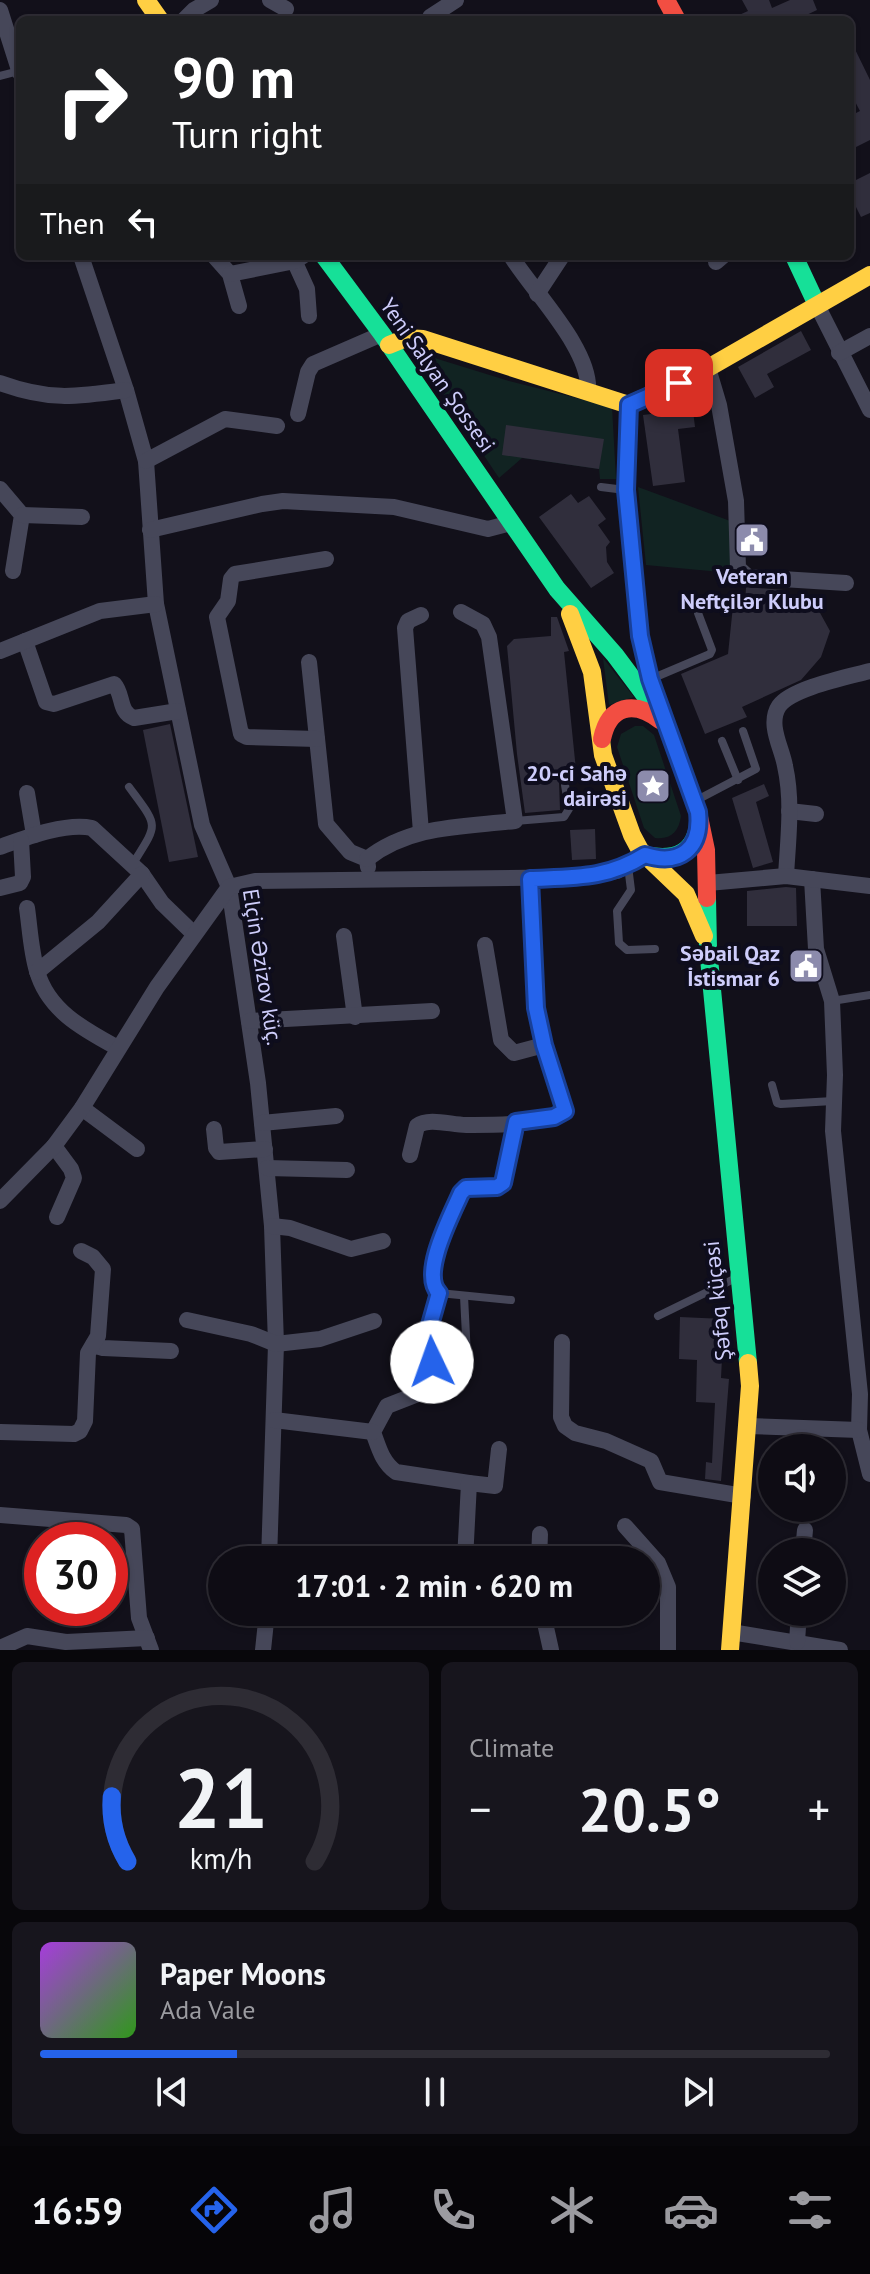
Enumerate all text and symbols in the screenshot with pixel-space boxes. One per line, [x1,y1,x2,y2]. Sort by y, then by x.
text: 90 m [172,41,295,113]
icon: right [40,48,144,152]
text: Turn right [172,111,322,158]
icon: left [121,200,165,244]
text: Then [40,203,105,242]
street label: Yeni Salyan Şossesi [374,293,502,457]
pin [645,349,713,417]
icon: arrive [657,361,701,405]
public building icon: Veteran Neftçilər Klubu [733,521,771,559]
place label: Veteran Neftçilər Klubu [680,562,824,615]
place label: 20-ci Sahə dairəsi [526,759,627,812]
place icon: 20-ci Sahə dairəsi [634,767,672,805]
street label: Elçin Əzizov küç. [237,887,289,1047]
place label: Səbail Qaz İstismar 6 [680,939,780,992]
public building icon: Səbail Qaz İstismar 6 [787,947,825,985]
street label: Şəfəq küçəsi [697,1240,737,1362]
position arrow [390,1320,474,1404]
map controls [758,1434,846,1626]
button: sound [758,1434,846,1522]
speed limit sign: 30 [24,1522,128,1626]
button: layers [758,1538,846,1626]
text: 17:01 · 2 min · 620 m [295,1566,573,1605]
text: Climate [469,1731,554,1764]
text: 21 [173,1743,268,1851]
text: 20.5° [578,1770,721,1848]
text: − [469,1780,491,1837]
text: + [808,1780,830,1837]
text: km/h [189,1840,252,1877]
text: Paper Moons [160,1954,326,1993]
text: Ada Vale [160,1993,255,2026]
icon: previous [150,2070,194,2114]
icon: pause [413,2070,457,2114]
icon: next [676,2070,720,2114]
icon: directions [186,2182,242,2238]
icon: music [305,2182,361,2238]
icon: phone [425,2182,481,2238]
icon: climate [544,2182,600,2238]
icon: car [663,2182,719,2238]
icon: filters [782,2182,838,2238]
text: 16:59 [32,2187,123,2234]

